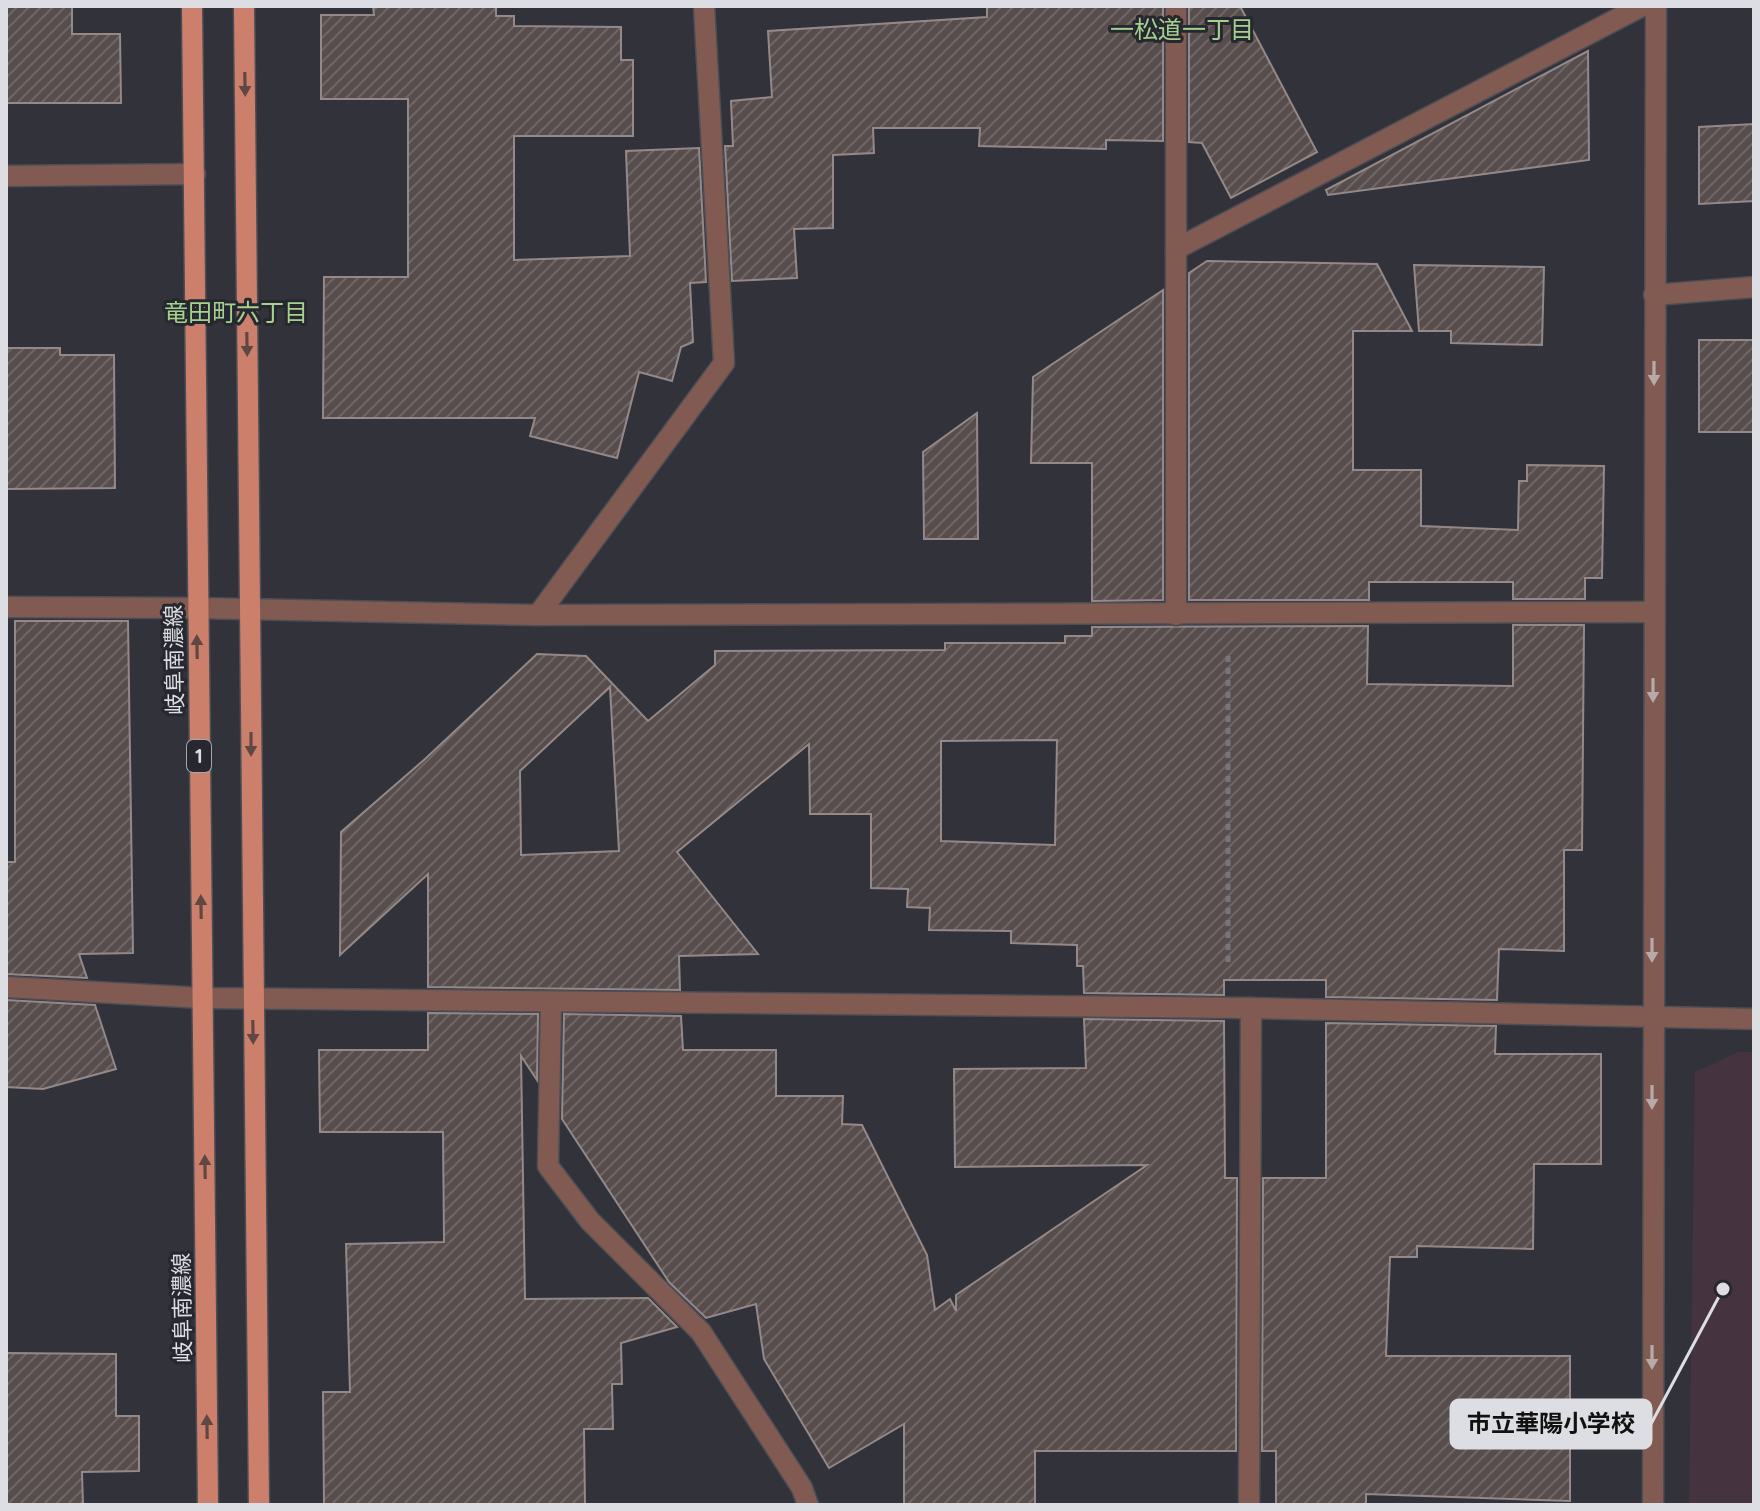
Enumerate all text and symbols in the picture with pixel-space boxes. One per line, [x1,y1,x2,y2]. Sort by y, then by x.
district label: 一松道一丁目 [1110,14,1254,44]
one-way arrow [238,72,251,97]
district label: 竜田町六丁目 [164,297,308,327]
one-way arrow [241,332,254,357]
one-way arrow [1648,361,1660,386]
street label: 岐阜南濃線 [159,605,189,715]
one-way arrow [191,634,204,659]
one-way arrow [1647,678,1659,703]
one-way arrow [245,732,257,757]
road number: 1 [187,740,211,772]
one-way arrow [195,894,208,919]
one-way arrow [1646,938,1658,963]
one-way arrow [247,1020,259,1045]
one-way arrow [1646,1085,1658,1110]
one-way arrow [198,1154,211,1179]
street label: 岐阜南濃線 [167,1253,197,1363]
one-way arrow [1646,1345,1658,1370]
callout: 市立華陽小学校 [1451,1400,1651,1448]
text: 市立華陽小学校 [1467,1408,1635,1438]
one-way arrow [201,1414,213,1439]

